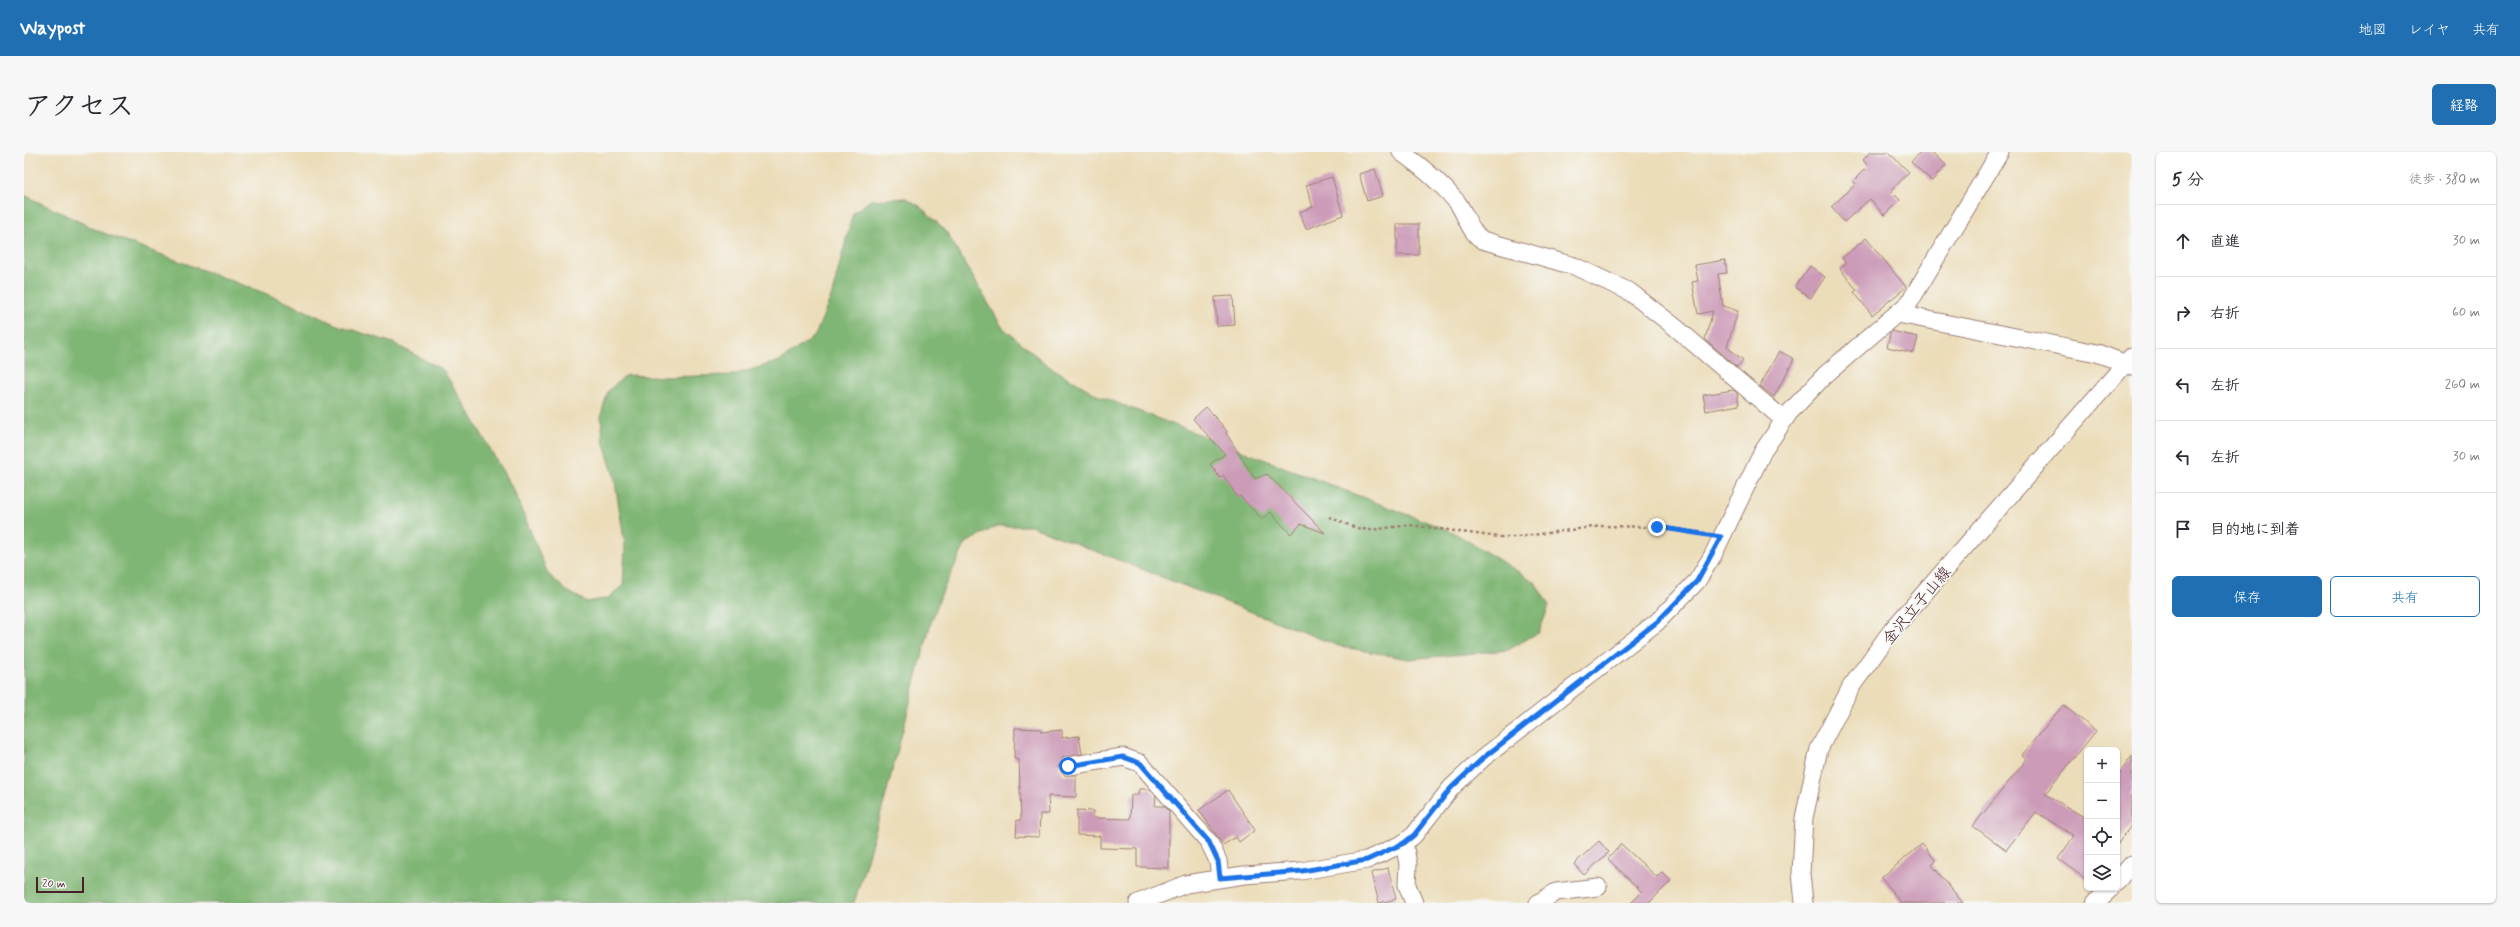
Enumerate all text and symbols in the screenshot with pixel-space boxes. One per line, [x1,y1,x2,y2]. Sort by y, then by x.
text: Waypost [20,16,85,41]
text: 地図 [2359,21,2387,39]
text: レイヤ [2409,21,2450,39]
text: 共有 [2472,21,2500,39]
button: 経路 [2432,84,2496,125]
text: アクセス [24,89,134,126]
text: 5 分 [2172,169,2204,191]
text: 徒歩 · 380 m [2409,171,2480,188]
icon: ahead [2172,230,2194,252]
text: 直進 [2210,232,2240,252]
text: 30 m [2453,232,2480,249]
icon: right [2172,302,2194,324]
text: 右折 [2210,304,2240,324]
text: 60 m [2452,304,2480,321]
icon: left [2172,374,2194,396]
text: 左折 [2210,376,2240,396]
text: 260 m [2445,376,2480,393]
icon: left [2172,446,2194,468]
text: 左折 [2210,448,2240,468]
text: 30 m [2453,448,2480,465]
route end [1648,518,1666,536]
icon: arrive [2172,518,2194,540]
text: 目的地に到着 [2210,520,2300,540]
street label: 金沢立子山線 [1878,562,1956,649]
button: 保存 [2172,576,2322,617]
button: 共有 [2330,576,2480,617]
map controls [2084,747,2120,891]
button: + [2084,747,2120,783]
route start [1059,757,1077,775]
button: − [2084,783,2120,819]
button: locate [2084,819,2120,855]
button: layers [2084,855,2120,891]
scale bar [36,875,84,894]
text: 20 m [42,877,65,891]

